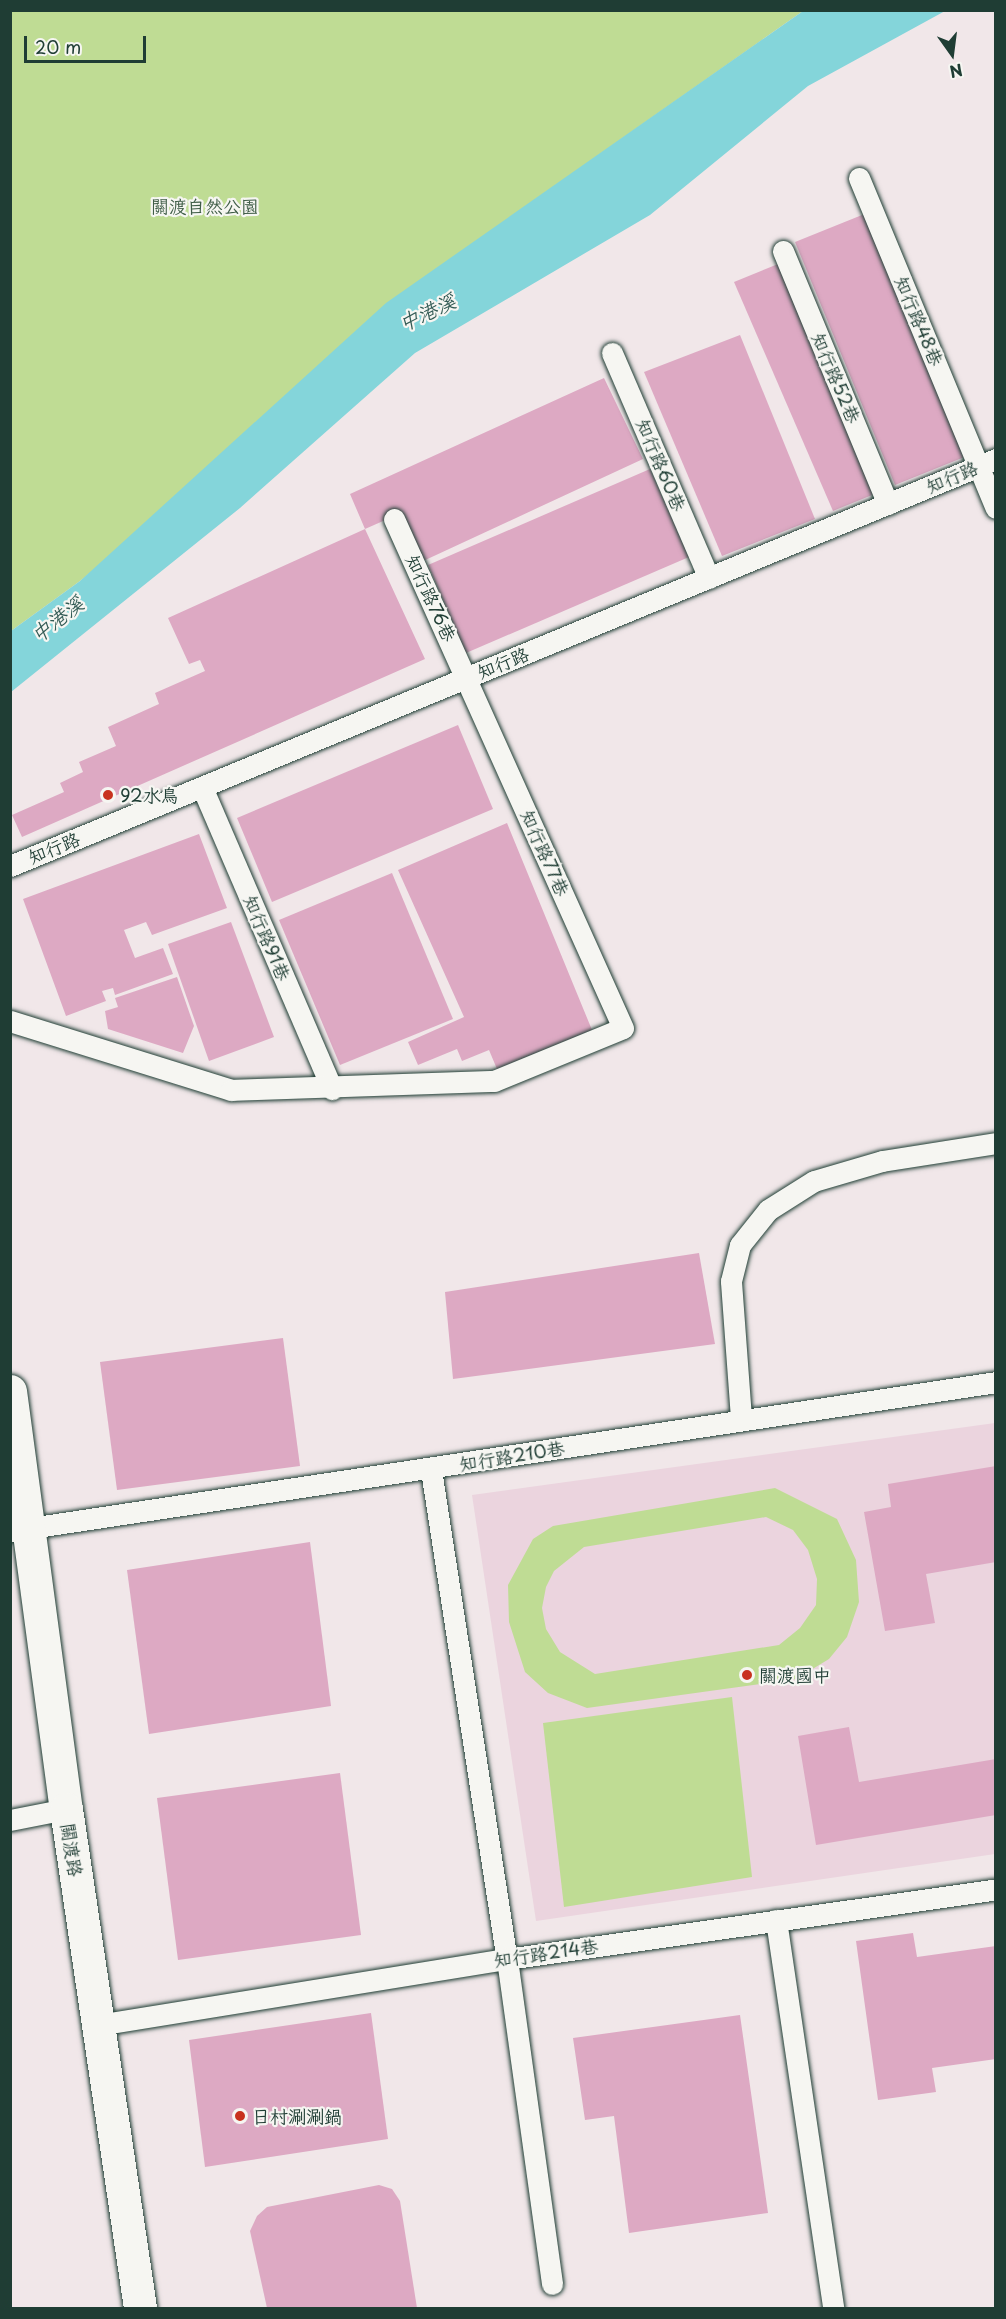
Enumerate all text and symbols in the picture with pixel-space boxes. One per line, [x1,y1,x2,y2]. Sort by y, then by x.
scale bar [27,24,148,62]
north arrow [922,24,982,84]
text: 20 m [35,33,81,60]
text: N [947,58,965,85]
park label: 關渡自然公園 [151,195,259,217]
street label: 知行路48巷 [890,273,948,369]
water label: 中港溪 [395,288,459,336]
street label: 知行路52巷 [807,330,865,426]
street label: 知行路60巷 [632,416,690,514]
street label: 知行路 [923,457,981,497]
street label: 知行路76巷 [401,551,461,645]
water label: 中港溪 [26,591,88,647]
street label: 知行路 [474,643,532,683]
place label: 92水鳥 [120,784,179,806]
marker: 92水鳥 [101,788,115,802]
street label: 知行路77巷 [516,807,574,899]
street label: 知行路 [25,828,83,868]
street label: 知行路91巷 [239,892,295,984]
street label: 知行路210巷 [458,1437,566,1475]
place label: 關渡國中 [759,1664,831,1686]
marker: 關渡國中 [740,1668,754,1682]
street label: 關渡路 [57,1822,87,1878]
street label: 知行路214巷 [493,1935,599,1971]
place label: 日村涮涮鍋 [252,2105,342,2127]
marker: 日村涮涮鍋 [233,2109,247,2123]

